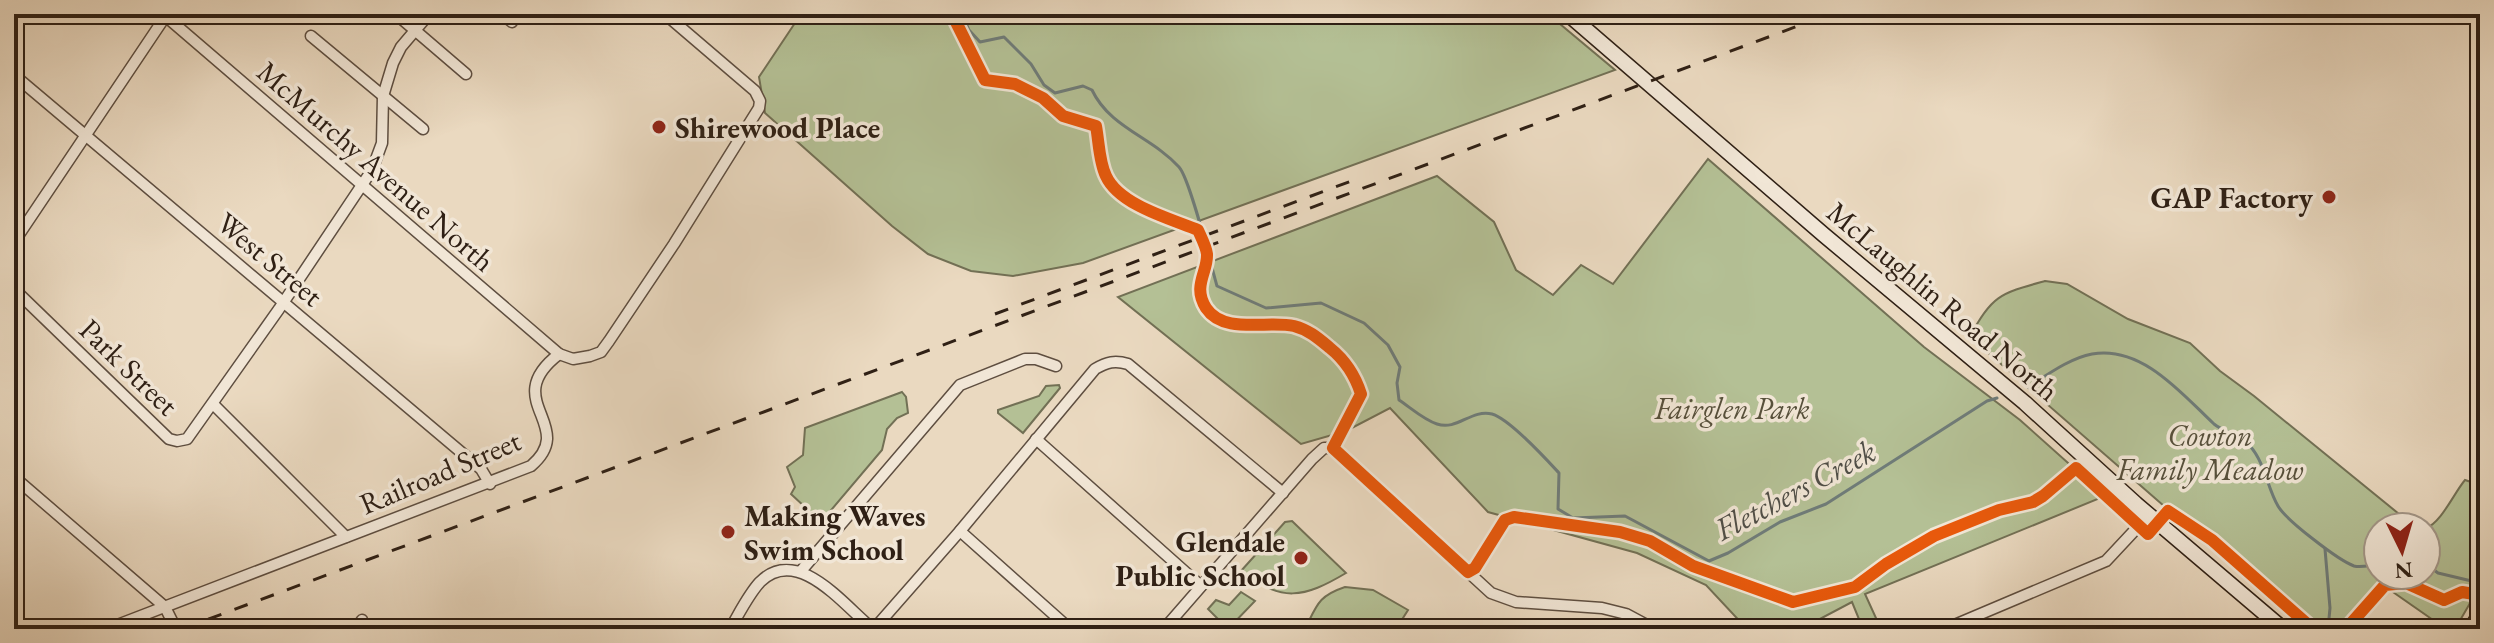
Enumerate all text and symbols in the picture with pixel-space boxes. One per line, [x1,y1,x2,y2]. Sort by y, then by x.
street label: McMurchy Avenue North [249,52,503,280]
place label: Shirewood Place [675,108,880,147]
marker: Shirewood Place [650,118,668,136]
place label: GAP Factory [2150,178,2314,217]
marker: GAP Factory [2320,188,2338,206]
street label: McLaughlin Road North [1819,192,2067,410]
street label: West Street [209,203,332,315]
street label: Park Street [71,310,187,424]
park label: Fairglen Park [1653,389,1810,428]
park label: Cowton Family Meadow [2115,416,2304,489]
street label: Railroad Street [354,420,527,523]
water label: Fletchers Creek [1706,430,1883,551]
place label: Making Waves Swim School [744,496,925,569]
north arrow [2362,511,2442,591]
place label: Glendale Public School [1115,522,1285,595]
marker: Making Waves Swim School [719,523,737,541]
marker: Glendale Public School [1292,549,1310,567]
text: N [2393,555,2414,586]

